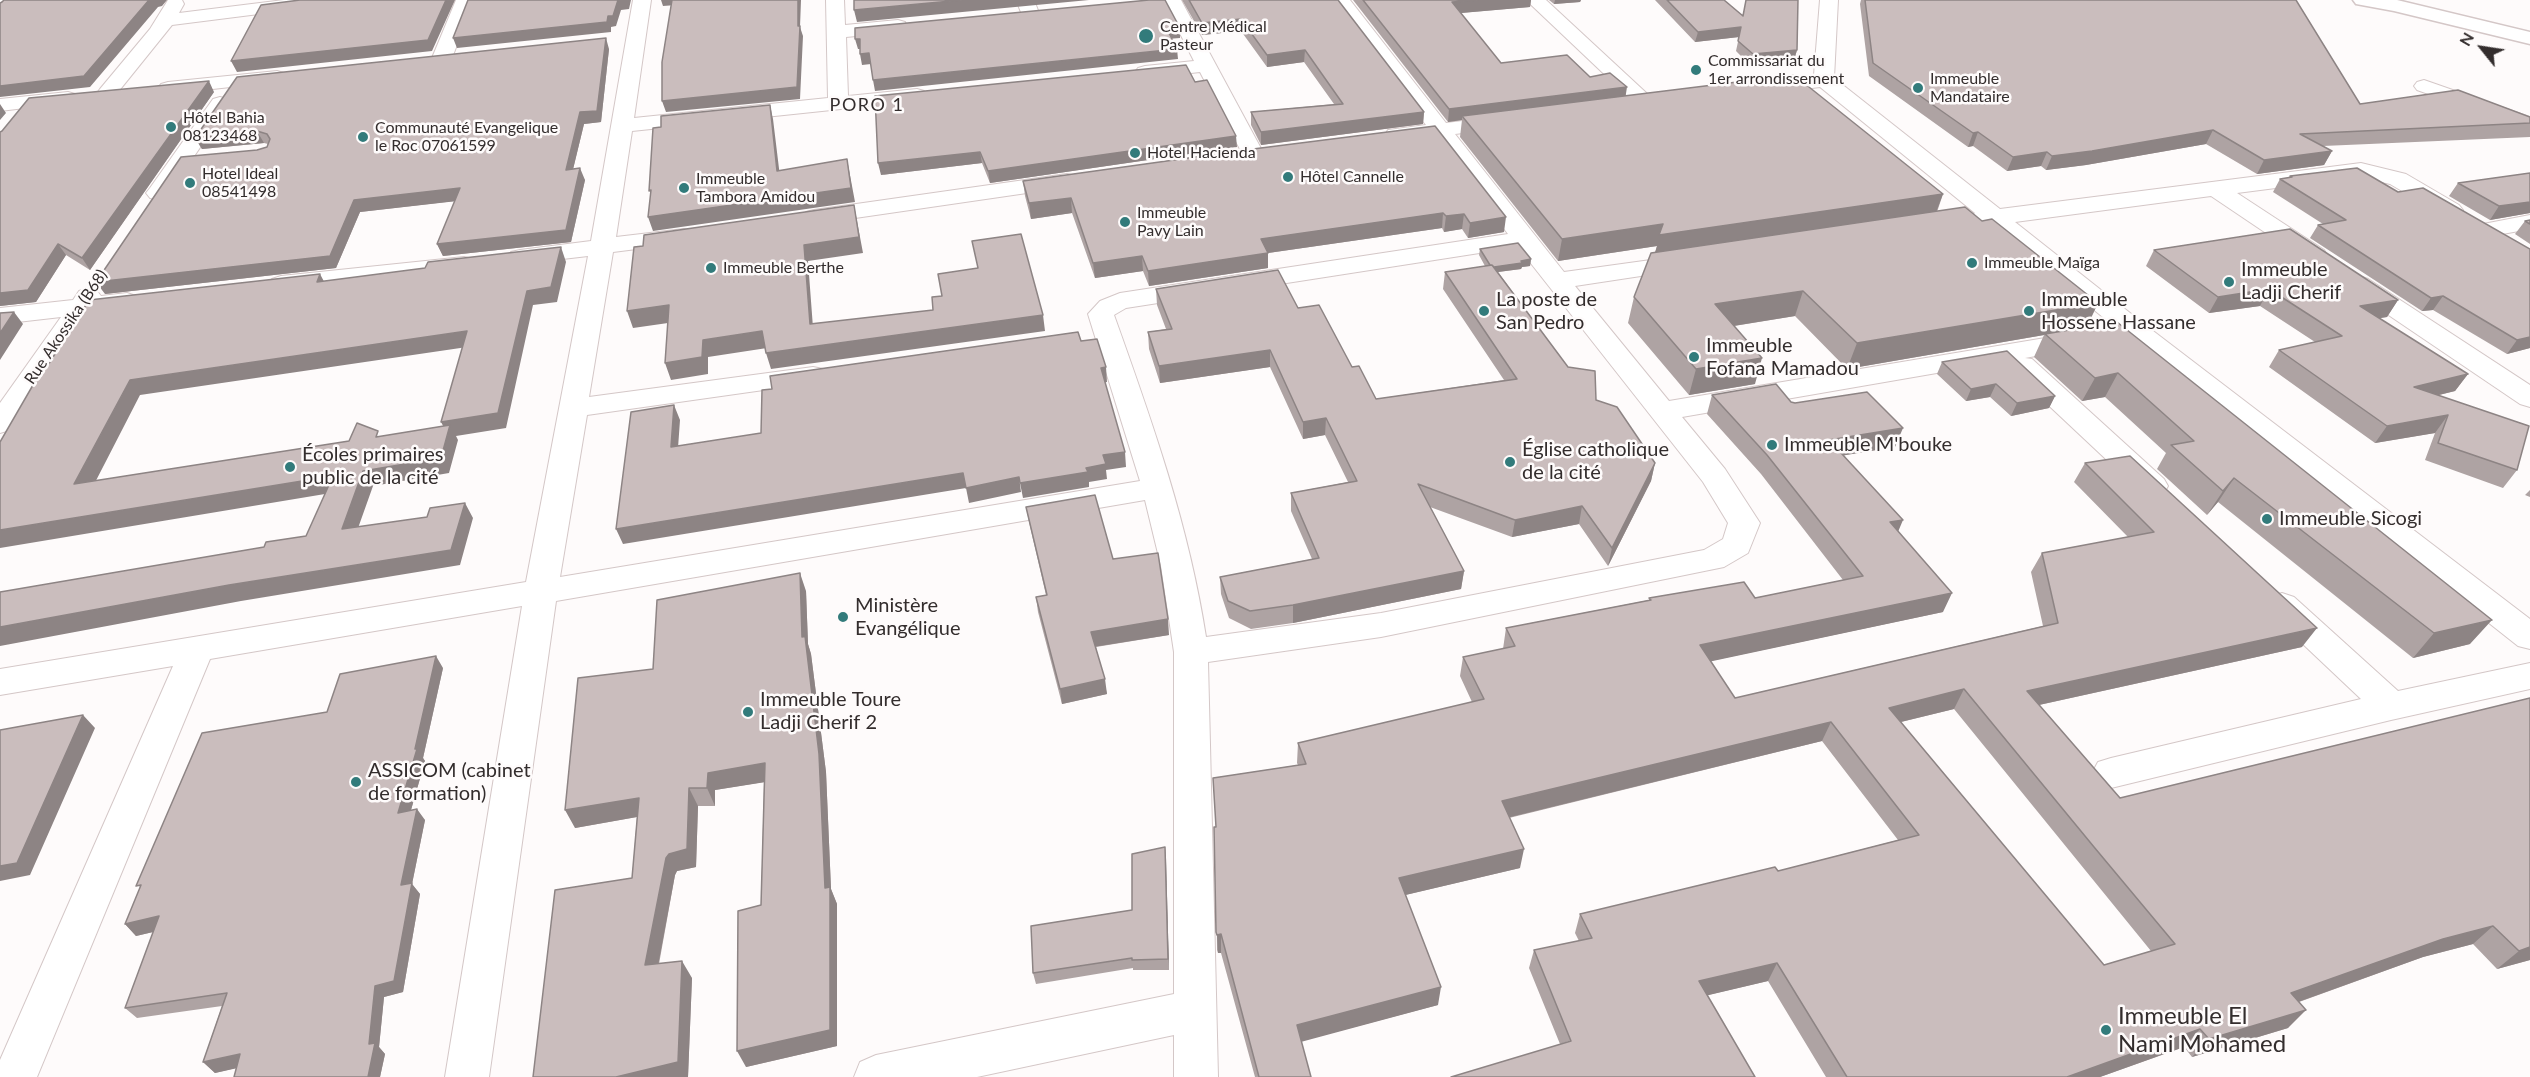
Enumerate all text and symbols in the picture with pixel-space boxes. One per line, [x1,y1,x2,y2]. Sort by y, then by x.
place label: Centre Médical Pasteur [1160,17,1267,55]
north arrow [2452,18,2512,78]
marker: Centre Médical Pasteur [1137,27,1155,45]
text: N [2455,29,2477,49]
place label: Commissariat du 1er arrondissement [1708,51,1844,89]
marker: Commissariat du 1er arrondissement [1689,63,1703,77]
place label: Immeuble Mandataire [1930,69,2010,107]
marker: Immeuble Mandataire [1911,81,1925,95]
district label: PORO 1 [830,94,904,116]
place label: Hôtel Bahia 08123468 [183,108,265,146]
place label: Communauté Evangelique le Roc 07061599 [375,118,558,156]
marker: Hôtel Bahia 08123468 [164,120,178,134]
marker: Communauté Evangelique le Roc 07061599 [356,130,370,144]
place label: Hotel Hacienda [1147,143,1256,163]
marker: Hotel Hacienda [1128,146,1142,160]
place label: Hotel Ideal 08541498 [202,164,278,202]
place label: Hôtel Cannelle [1300,167,1404,187]
place label: Immeuble Tambora Amidou [696,169,815,207]
marker: Hôtel Cannelle [1281,170,1295,184]
marker: Hotel Ideal 08541498 [183,176,197,190]
marker: Immeuble Tambora Amidou [677,181,691,195]
place label: Immeuble Pavy Lain [1137,203,1206,241]
marker: Immeuble Pavy Lain [1118,215,1132,229]
place label: Immeuble Maïga [1984,253,2100,273]
marker: Immeuble Maïga [1965,256,1979,270]
place label: Immeuble Berthe [723,258,844,278]
place label: Immeuble Ladji Cherif [2241,258,2341,305]
marker: Immeuble Berthe [704,261,718,275]
street label: Rue Akossika (B68) [21,266,111,388]
marker: Immeuble Ladji Cherif [2222,275,2236,289]
place label: La poste de San Pedro [1496,288,1597,335]
place label: Immeuble Hossene Hassane [2041,288,2196,335]
marker: La poste de San Pedro [1477,304,1491,318]
marker: Immeuble Hossene Hassane [2022,304,2036,318]
place label: Immeuble Fofana Mamadou [1706,334,1859,381]
marker: Immeuble Fofana Mamadou [1687,350,1701,364]
place label: Immeuble M'bouke [1784,433,1952,457]
place label: Église catholique de la cité [1522,438,1669,485]
marker: Immeuble M'bouke [1765,438,1779,452]
place label: Écoles primaires public de la cité [302,443,443,490]
marker: Église catholique de la cité [1503,455,1517,469]
marker: Écoles primaires public de la cité [283,460,297,474]
place label: Immeuble Sicogi [2279,507,2422,531]
marker: Immeuble Sicogi [2260,512,2274,526]
place label: Ministère Evangélique [855,594,961,641]
marker: Ministère Evangélique [836,610,850,624]
place label: Immeuble Toure Ladji Cherif 2 [760,688,901,735]
marker: Immeuble Toure Ladji Cherif 2 [741,705,755,719]
place label: ASSICOM (cabinet de formation) [368,759,531,806]
marker: ASSICOM (cabinet de formation) [349,775,363,789]
place label: Immeuble El Nami Mohamed [2118,1002,2286,1058]
marker: Immeuble El Nami Mohamed [2099,1023,2113,1037]

